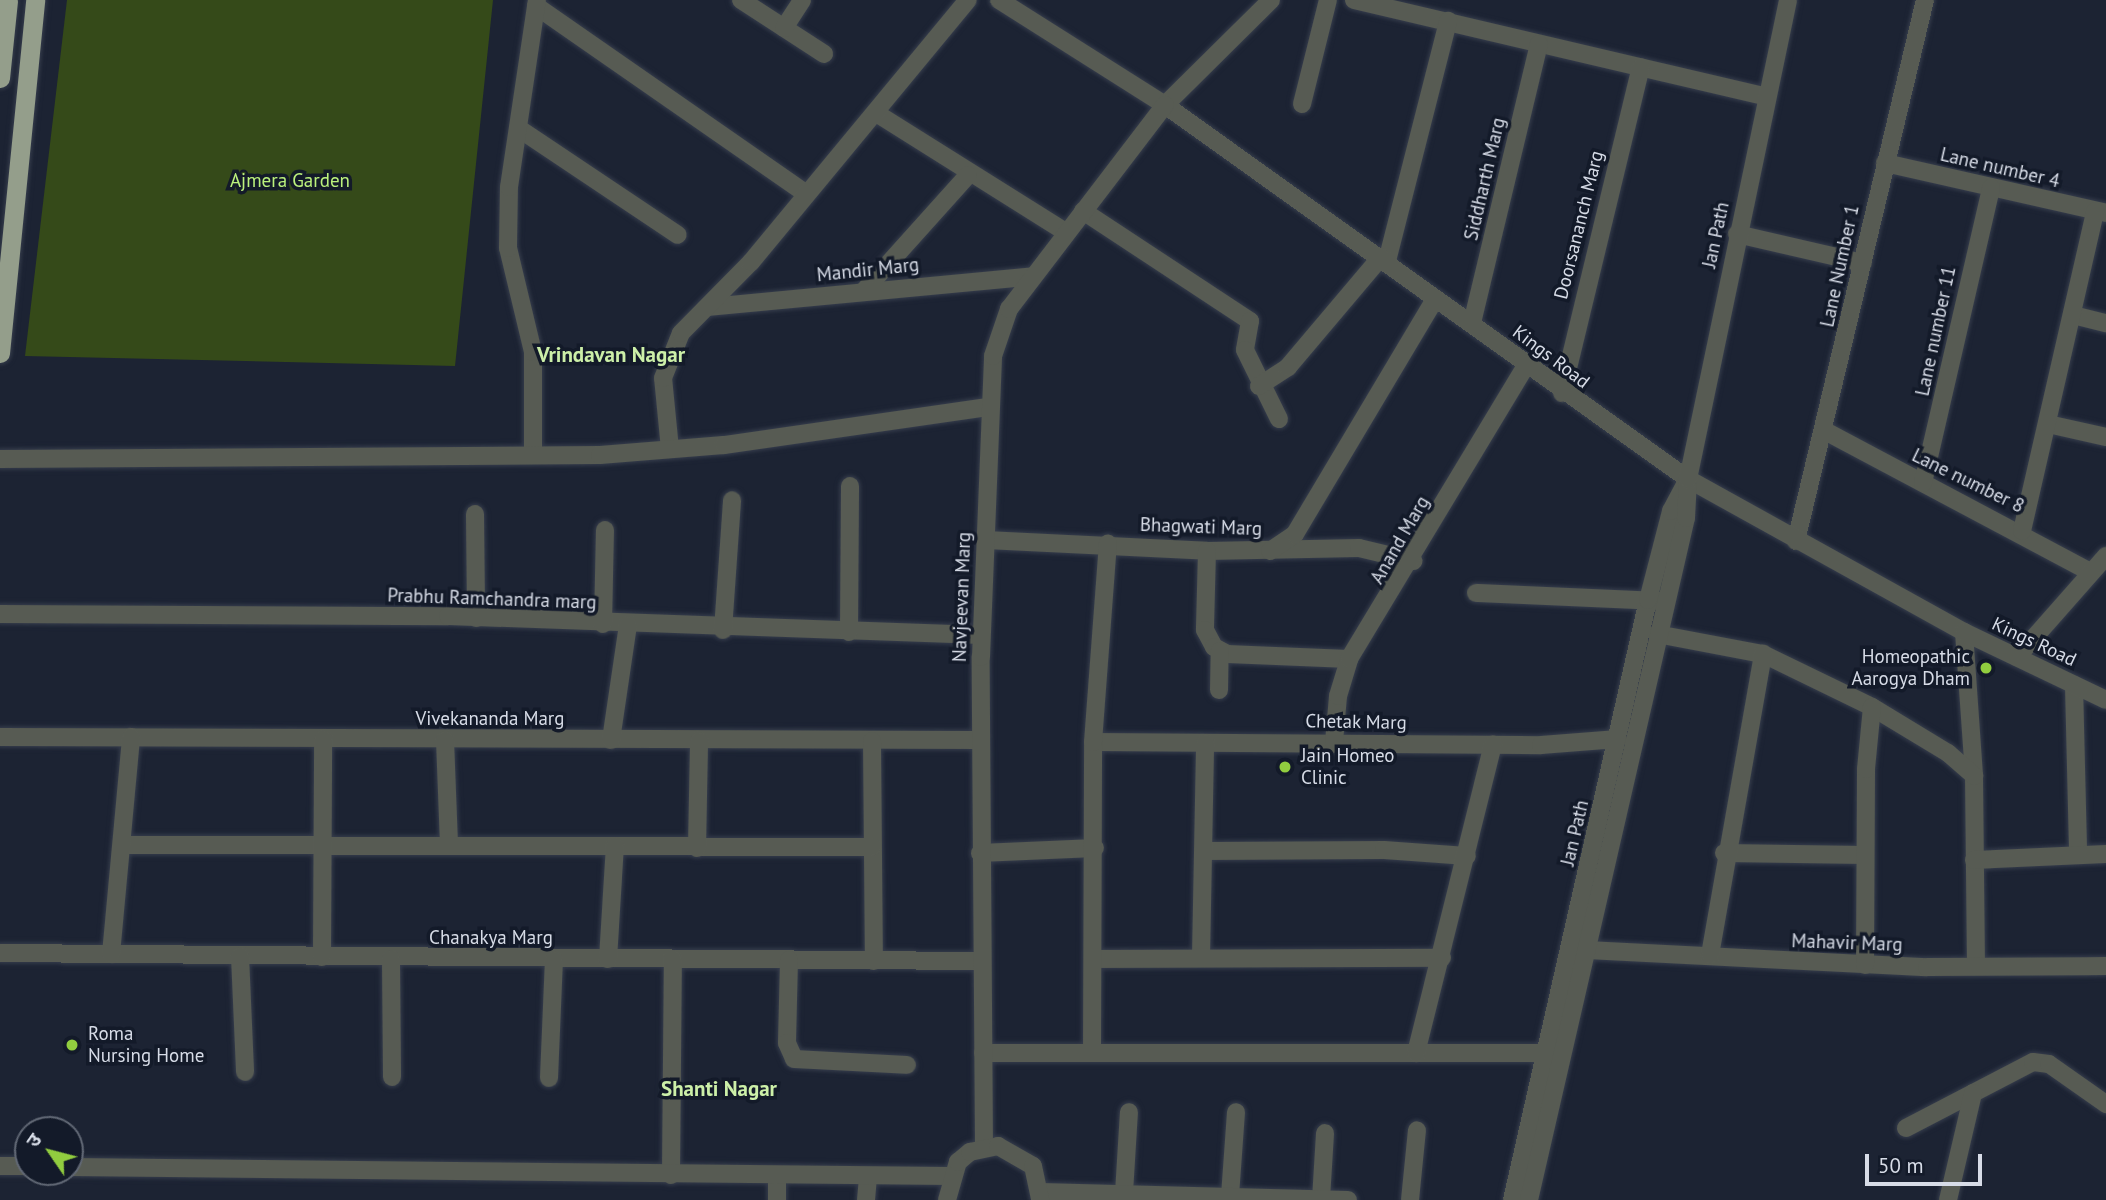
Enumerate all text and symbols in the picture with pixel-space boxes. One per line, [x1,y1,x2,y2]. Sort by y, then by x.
street label: Siddharth Marg [1460,115,1510,243]
street label: Lane number 4 [1938,143,2062,193]
street label: Doorsananch Marg [1550,148,1608,302]
park label: Ajmera Garden [230,170,350,192]
street label: Jan Path [1698,200,1734,270]
street label: Lane Number 1 [1816,203,1864,329]
street label: Mandir Marg [816,253,920,287]
street label: Lane number 11 [1911,264,1961,398]
street label: Kings Road [1508,321,1594,393]
district label: Vrindavan Nagar [537,342,685,368]
street label: Lane number 8 [1908,444,2028,518]
street label: Anand Marg [1366,492,1434,588]
street label: Bhagwati Marg [1140,513,1262,541]
street label: Navjeevan Marg [948,532,976,662]
street label: Prabhu Ramchandra marg [387,584,597,614]
street label: Kings Road [1988,613,2080,671]
place label: Homeopathic Aarogya Dham [1852,646,1970,690]
marker: Homeopathic Aarogya Dham [1976,658,1996,678]
street label: Vivekananda Marg [415,708,565,730]
street label: Chetak Marg [1305,710,1407,734]
place label: Jain Homeo Clinic [1301,745,1395,789]
marker: Jain Homeo Clinic [1275,757,1295,777]
street label: Jan Path [1556,798,1594,868]
street label: Chanakya Marg [429,927,553,949]
street label: Mahavir Marg [1791,930,1903,956]
place label: Roma Nursing Home [88,1023,204,1067]
marker: Roma Nursing Home [62,1035,82,1055]
district label: Shanti Nagar [661,1076,777,1102]
north arrow [14,1116,84,1186]
text: उ [20,1129,46,1152]
scale bar [1868,1140,1985,1184]
text: 50 m [1878,1152,1924,1179]

